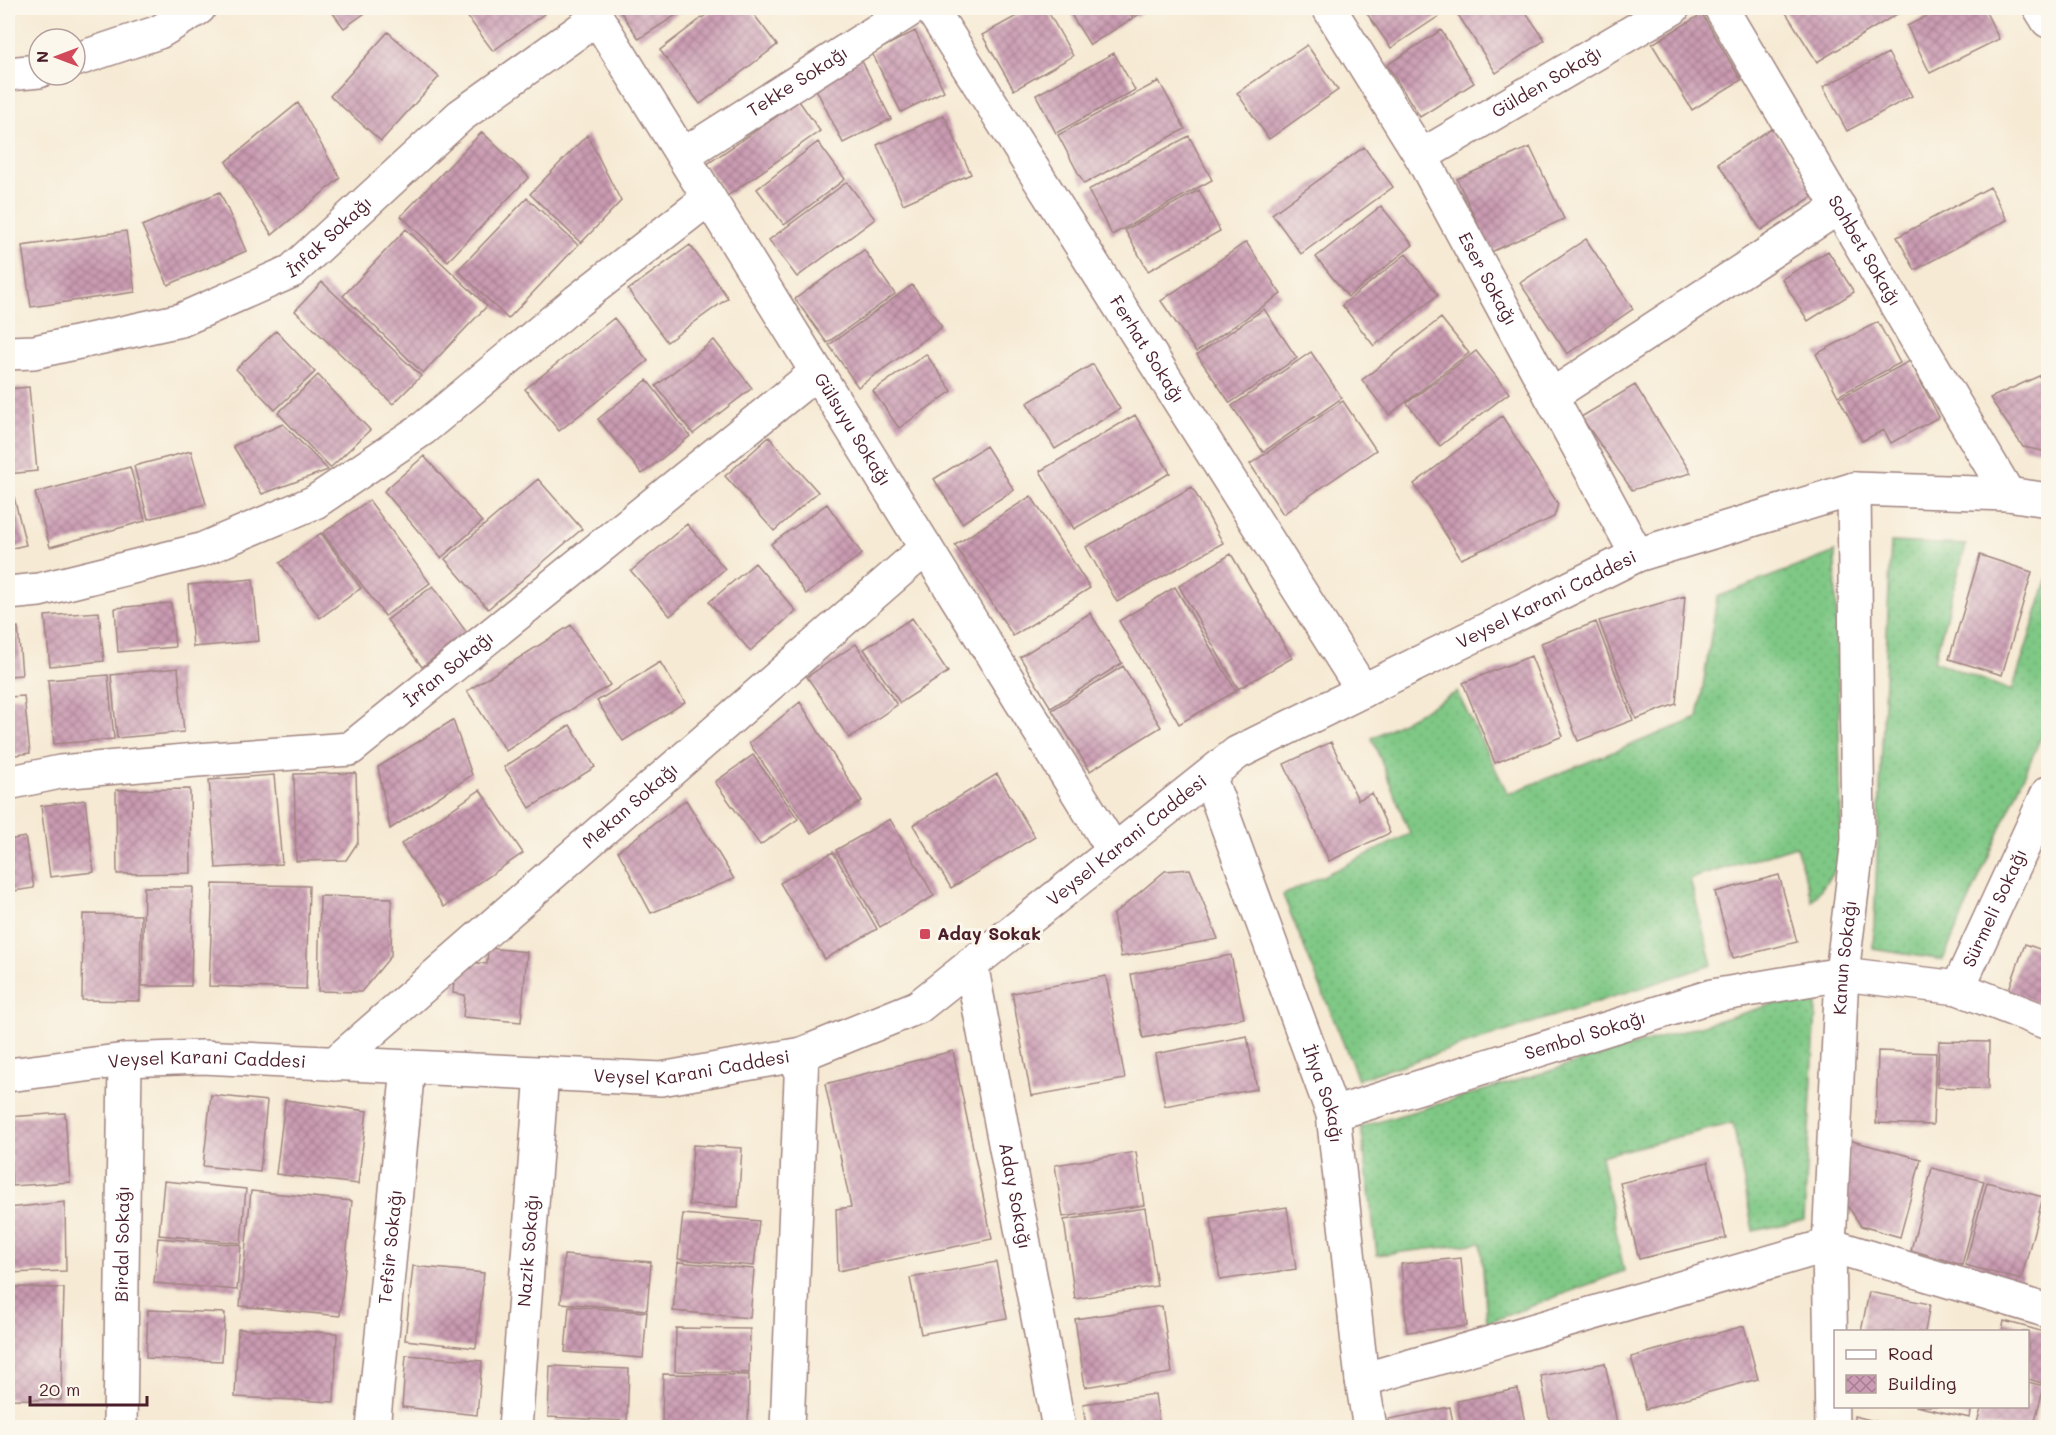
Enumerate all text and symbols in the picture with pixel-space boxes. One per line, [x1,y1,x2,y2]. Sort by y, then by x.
north arrow [27,27,87,87]
street label: Tekke Sokağı [742,40,852,122]
street label: Gülden Sokağı [1487,40,1606,123]
text: N [31,51,52,63]
street label: İnfak Sokağı [283,190,376,283]
street label: Sohbet Sokağı [1823,190,1907,310]
street label: Eser Sokağı [1453,228,1523,329]
street label: Ferhat Sokağı [1105,290,1191,407]
street label: Gülsuyu Sokağı [809,368,898,490]
street label: Veysel Karani Caddesi [1452,544,1640,654]
street label: İrfan Sokağı [398,625,498,712]
street label: Mekan Sokağı [577,757,683,853]
street label: Veysel Karani Caddesi [1041,769,1211,911]
street label: Sürmeli Sokağı [1956,844,2032,971]
street label: Kanun Sokağı [1827,899,1862,1016]
place label: Aday Sokak [937,921,1041,945]
marker: Aday Sokak [918,927,932,941]
street label: Sembol Sokağı [1521,1004,1648,1065]
street label: İhya Sokağı [1297,1041,1349,1144]
street label: Veysel Karani Caddesi [593,1043,792,1091]
street label: Veysel Karani Caddesi [106,1044,307,1073]
street label: Aday Sokağı [994,1140,1038,1251]
street label: Birdal Sokağı [109,1186,134,1302]
street label: Tefsir Sokağı [372,1188,407,1305]
street label: Nazik Sokağı [511,1193,544,1308]
legend [1834,1330,2029,1408]
text: Road [1888,1341,1933,1365]
scale bar [30,1369,147,1407]
text: Building [1888,1371,1956,1395]
text: 20 m [39,1377,80,1401]

